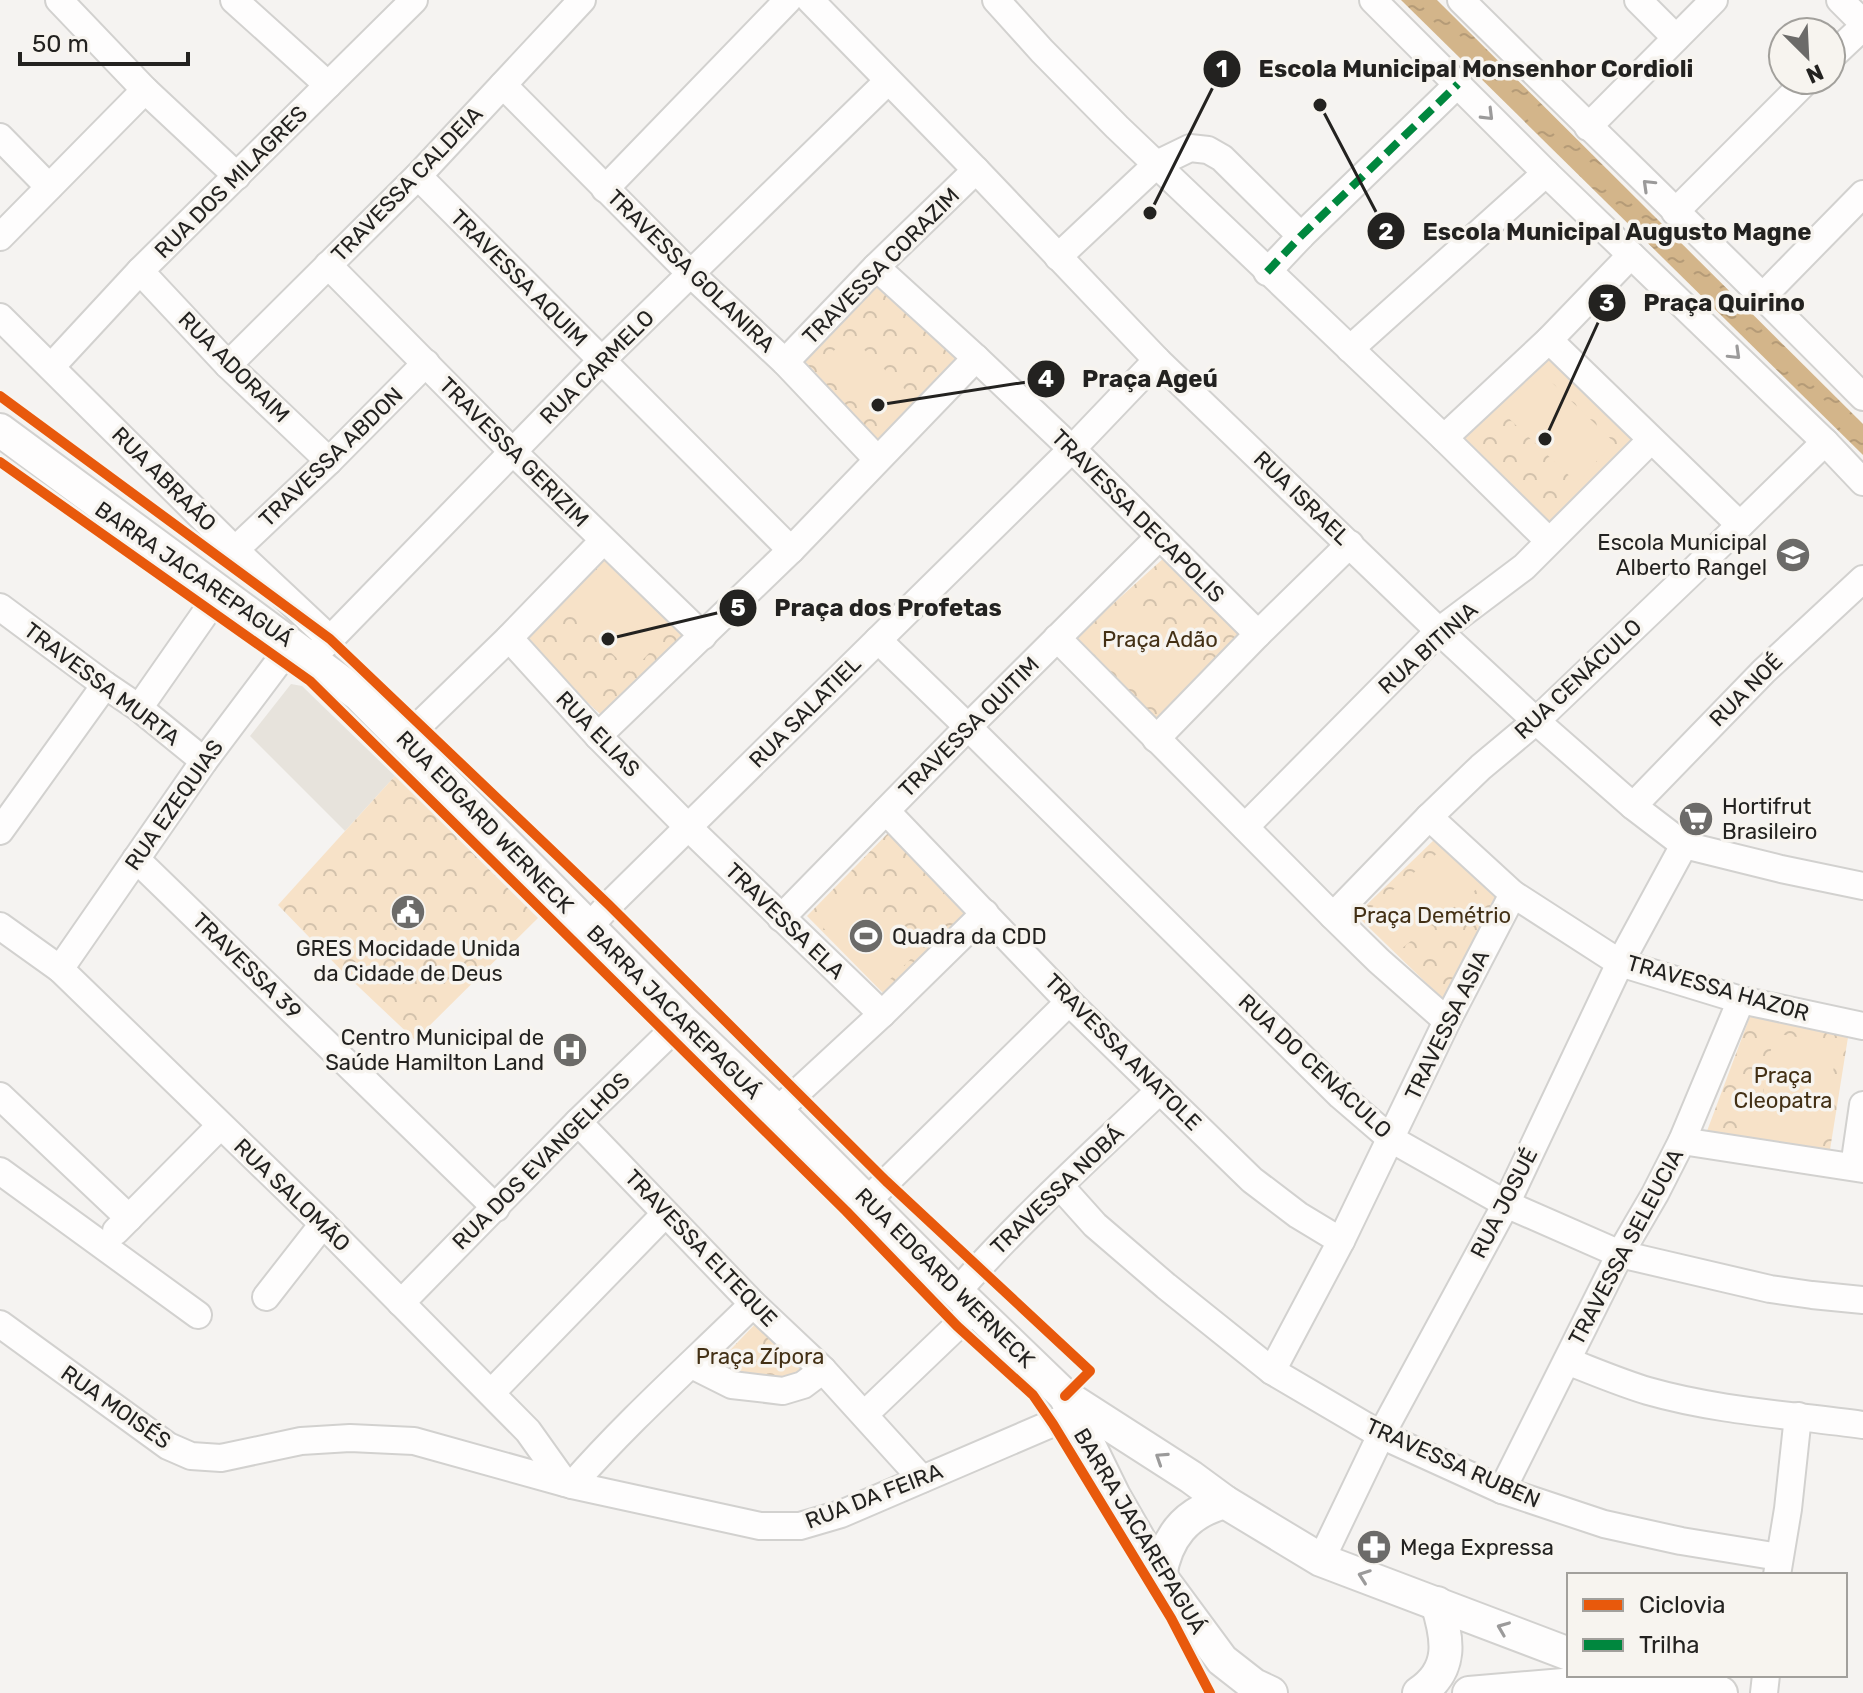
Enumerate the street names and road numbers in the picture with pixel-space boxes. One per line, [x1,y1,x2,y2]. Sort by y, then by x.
street label: RUA DOS MILAGRES [149,100,313,264]
street label: TRAVESSA CALDEIA [326,100,488,268]
street label: TRAVESSA CORAZIM [797,182,965,350]
street label: TRAVESSA GOLANIRA [602,184,781,358]
street label: TRAVESSA AQUIM [445,204,593,352]
street label: RUA CARMELO [534,304,660,430]
street label: RUA ADORAIM [173,306,295,428]
street label: TRAVESSA GERIZIM [434,372,594,532]
street label: TRAVESSA ABDON [253,381,409,533]
street label: RUA ABRAÃO [106,421,222,537]
street label: TRAVESSA DECAPOLIS [1046,424,1230,608]
street label: RUA ISRAEL [1248,445,1356,551]
street label: BARRA JACAREPAGUÁ [90,495,298,653]
street label: RUA BITINIA [1373,596,1484,700]
street label: RUA CENÁCULO [1509,613,1647,745]
street label: TRAVESSA MURTA [19,617,185,752]
street label: RUA NOÉ [1704,648,1788,732]
street label: RUA SALATIEL [743,650,867,774]
street label: TRAVESSA QUITIM [893,651,1045,803]
street label: RUA ELIAS [550,685,646,783]
street label: RUA EDGARD WERNECK [391,725,579,919]
street label: RUA EZEQUIAS [119,734,229,876]
street label: TRAVESSA ELA [720,857,851,985]
street label: TRAVESSA 39 [187,907,307,1025]
street label: BARRA JACAREPAGUÁ [581,919,767,1105]
street label: TRAVESSA ASIA [1399,945,1495,1104]
street label: TRAVESSA HAZOR [1624,949,1812,1027]
street label: TRAVESSA ANATOLE [1039,968,1207,1136]
street label: RUA DO CENÁCULO [1233,988,1397,1144]
street label: RUA DOS EVANGELHOS [447,1067,635,1255]
street label: TRAVESSA NOBÁ [985,1119,1129,1260]
street label: RUA SALOMÃO [228,1133,356,1257]
street label: RUA JOSUÉ [1465,1143,1543,1263]
street label: TRAVESSA SELEUCIA [1563,1144,1689,1350]
street label: TRAVESSA ELTEQUE [619,1164,783,1332]
street label: RUA EDGARD WERNECK [849,1182,1041,1374]
street label: RUA MOISÉS [56,1359,176,1455]
street label: TRAVESSA RUBEN [1361,1412,1545,1514]
street label: BARRA JACAREPAGUÁ [1068,1423,1212,1639]
street label: RUA DA FEIRA [802,1457,947,1535]

